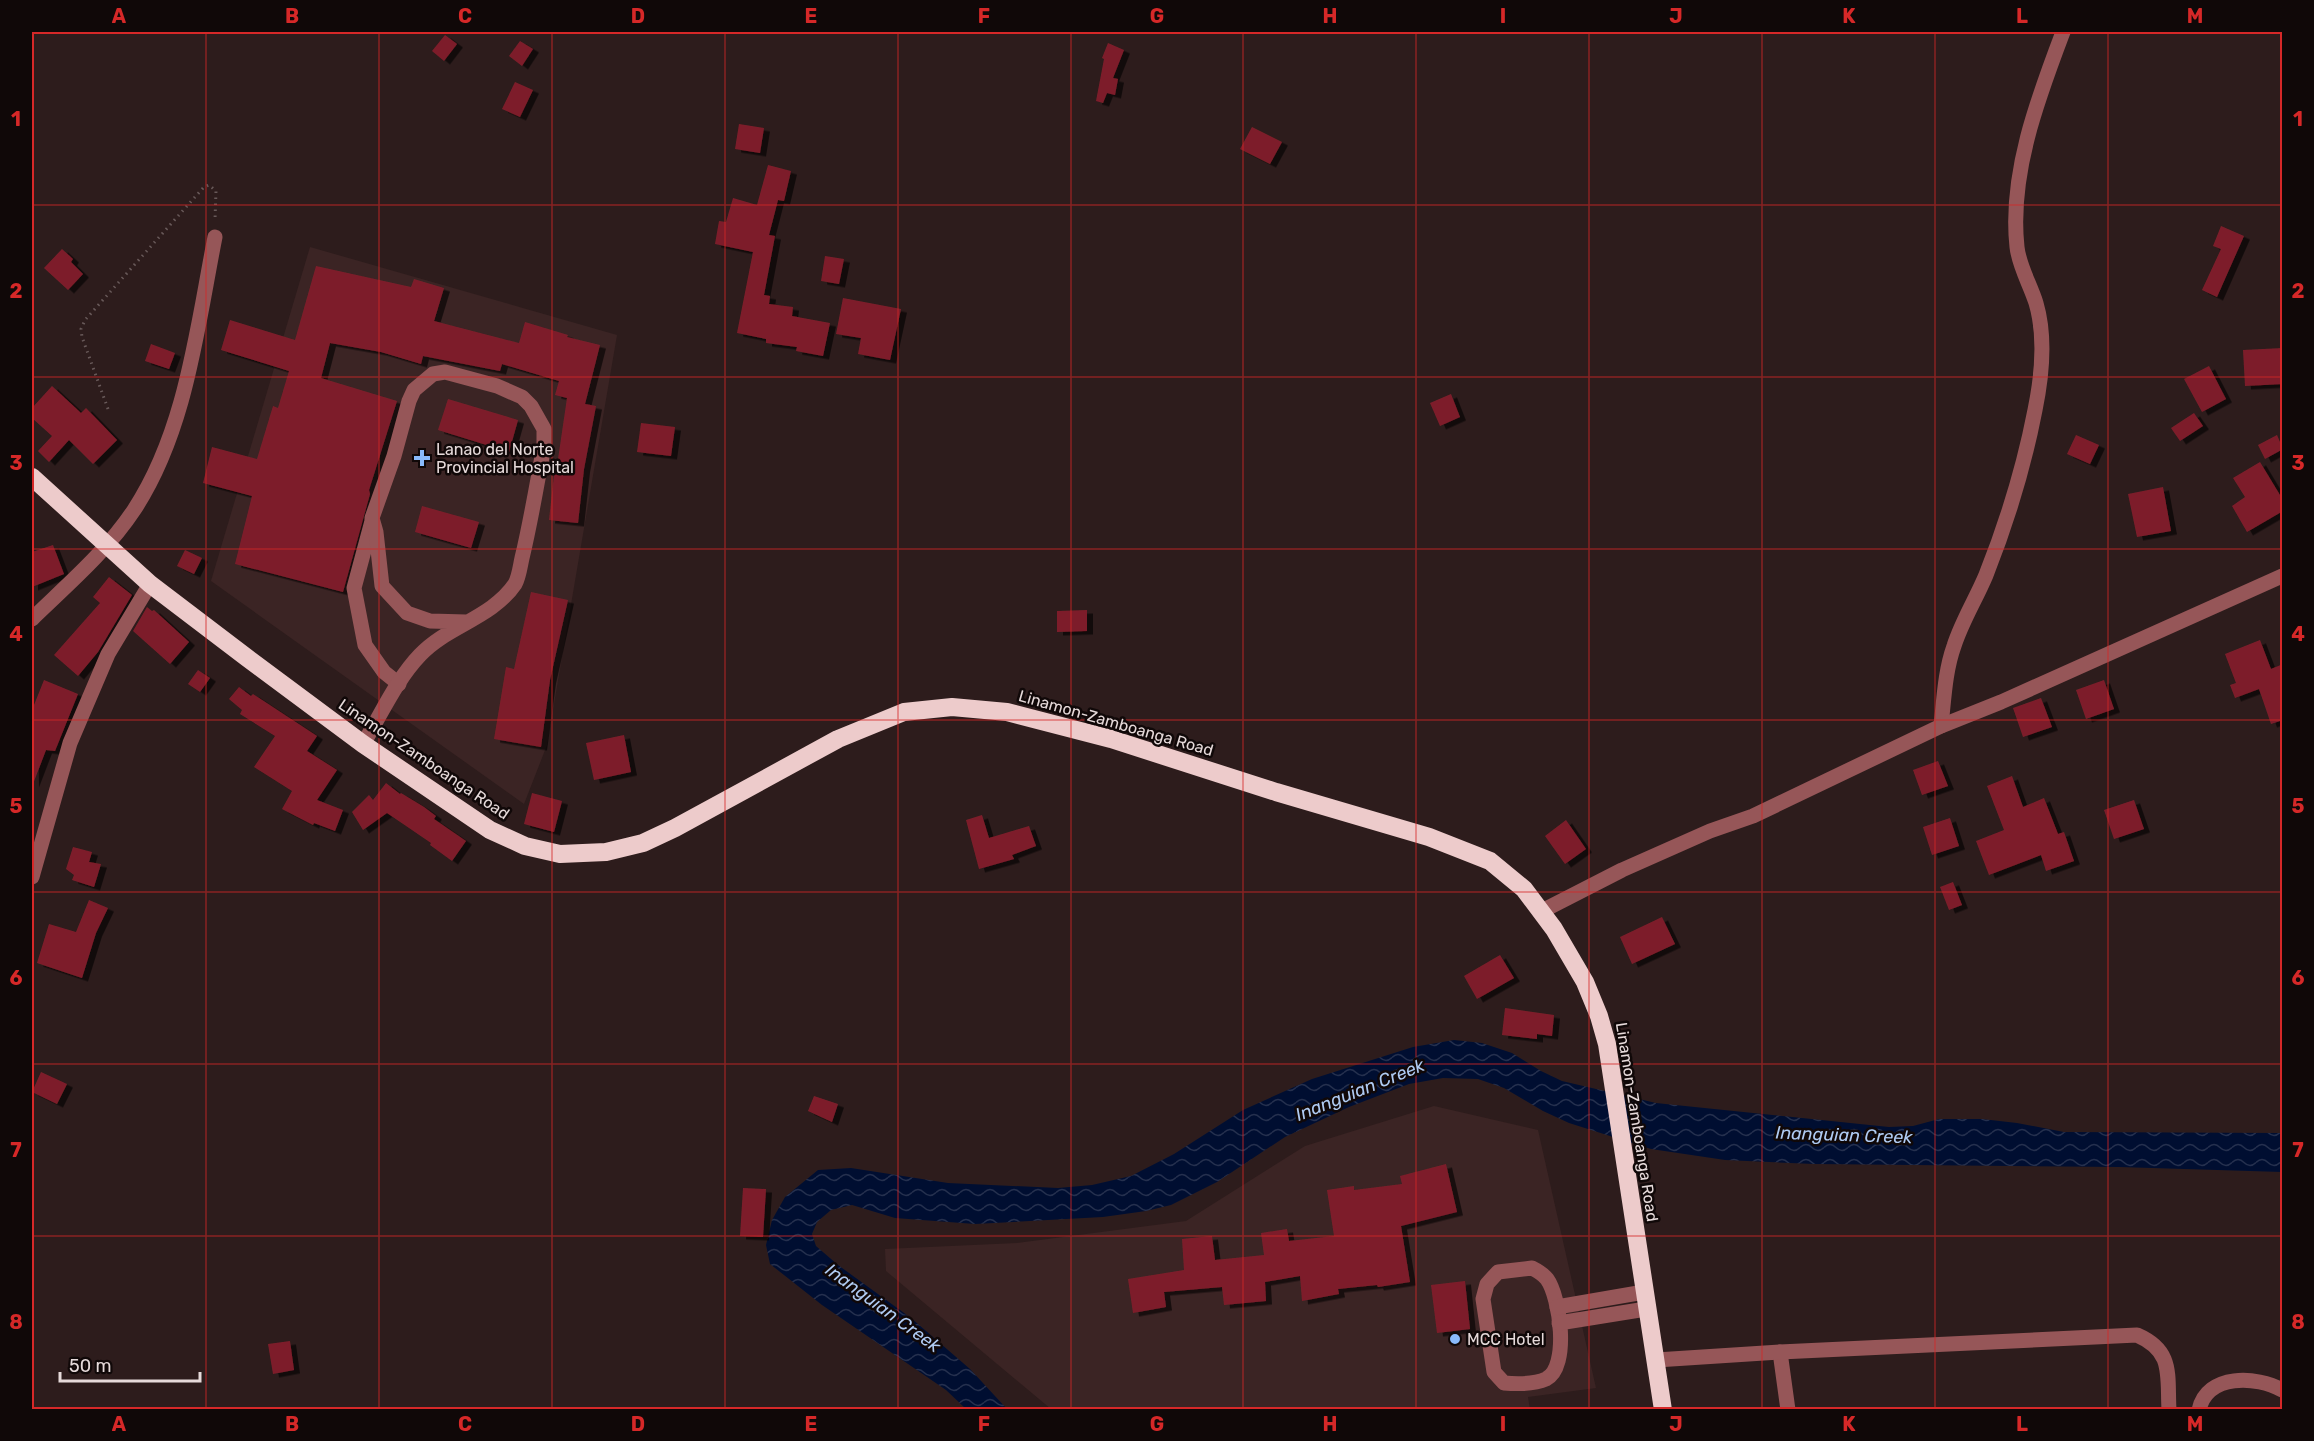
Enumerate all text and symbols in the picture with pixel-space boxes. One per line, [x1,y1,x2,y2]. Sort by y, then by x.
text: A [112,4,127,28]
text: B [285,4,299,28]
text: C [458,4,472,28]
text: D [631,4,645,28]
text: E [805,4,817,28]
text: F [978,4,990,28]
text: G [1150,4,1164,28]
text: H [1323,4,1337,28]
text: I [1500,4,1506,28]
text: J [1669,4,1683,28]
text: K [1842,4,1856,28]
text: L [2016,4,2028,28]
text: M [2187,4,2203,28]
text: 1 [11,107,21,131]
text: 1 [2293,107,2303,131]
text: 2 [10,279,23,303]
text: 2 [2292,279,2305,303]
place label: Lanao del Norte Provincial Hospital [436,440,574,477]
marker: Lanao del Norte Provincial Hospital [413,449,431,467]
text: 3 [9,451,23,475]
text: 3 [2291,451,2305,475]
text: 4 [9,622,23,646]
text: 4 [2291,622,2305,646]
street label: Linamon-Zamboanga Road [1016,686,1216,760]
street label: Linamon-Zamboanga Road [335,695,513,823]
text: 5 [10,794,23,818]
text: 5 [2292,794,2305,818]
text: 6 [9,966,23,990]
text: 6 [2291,966,2305,990]
street label: Linamon-Zamboanga Road [1612,1021,1662,1223]
water label: Inanguian Creek [1292,1054,1428,1126]
water label: Inanguian Creek [1775,1122,1914,1148]
text: 7 [10,1138,22,1162]
text: 7 [2292,1138,2304,1162]
water label: Inanguian Creek [821,1259,946,1358]
text: 8 [9,1310,23,1334]
text: 8 [2291,1310,2305,1334]
place label: MCC Hotel [1467,1330,1545,1349]
marker: MCC Hotel [1448,1332,1462,1346]
scale bar [60,1345,200,1383]
text: 50 m [69,1355,112,1377]
text: A [112,1412,127,1436]
text: B [285,1412,299,1436]
text: C [458,1412,472,1436]
text: D [631,1412,645,1436]
text: E [805,1412,817,1436]
text: F [978,1412,990,1436]
text: G [1150,1412,1164,1436]
text: H [1323,1412,1337,1436]
text: I [1500,1412,1506,1436]
text: J [1669,1412,1683,1436]
text: K [1842,1412,1856,1436]
text: L [2016,1412,2028,1436]
text: M [2187,1412,2203,1436]

